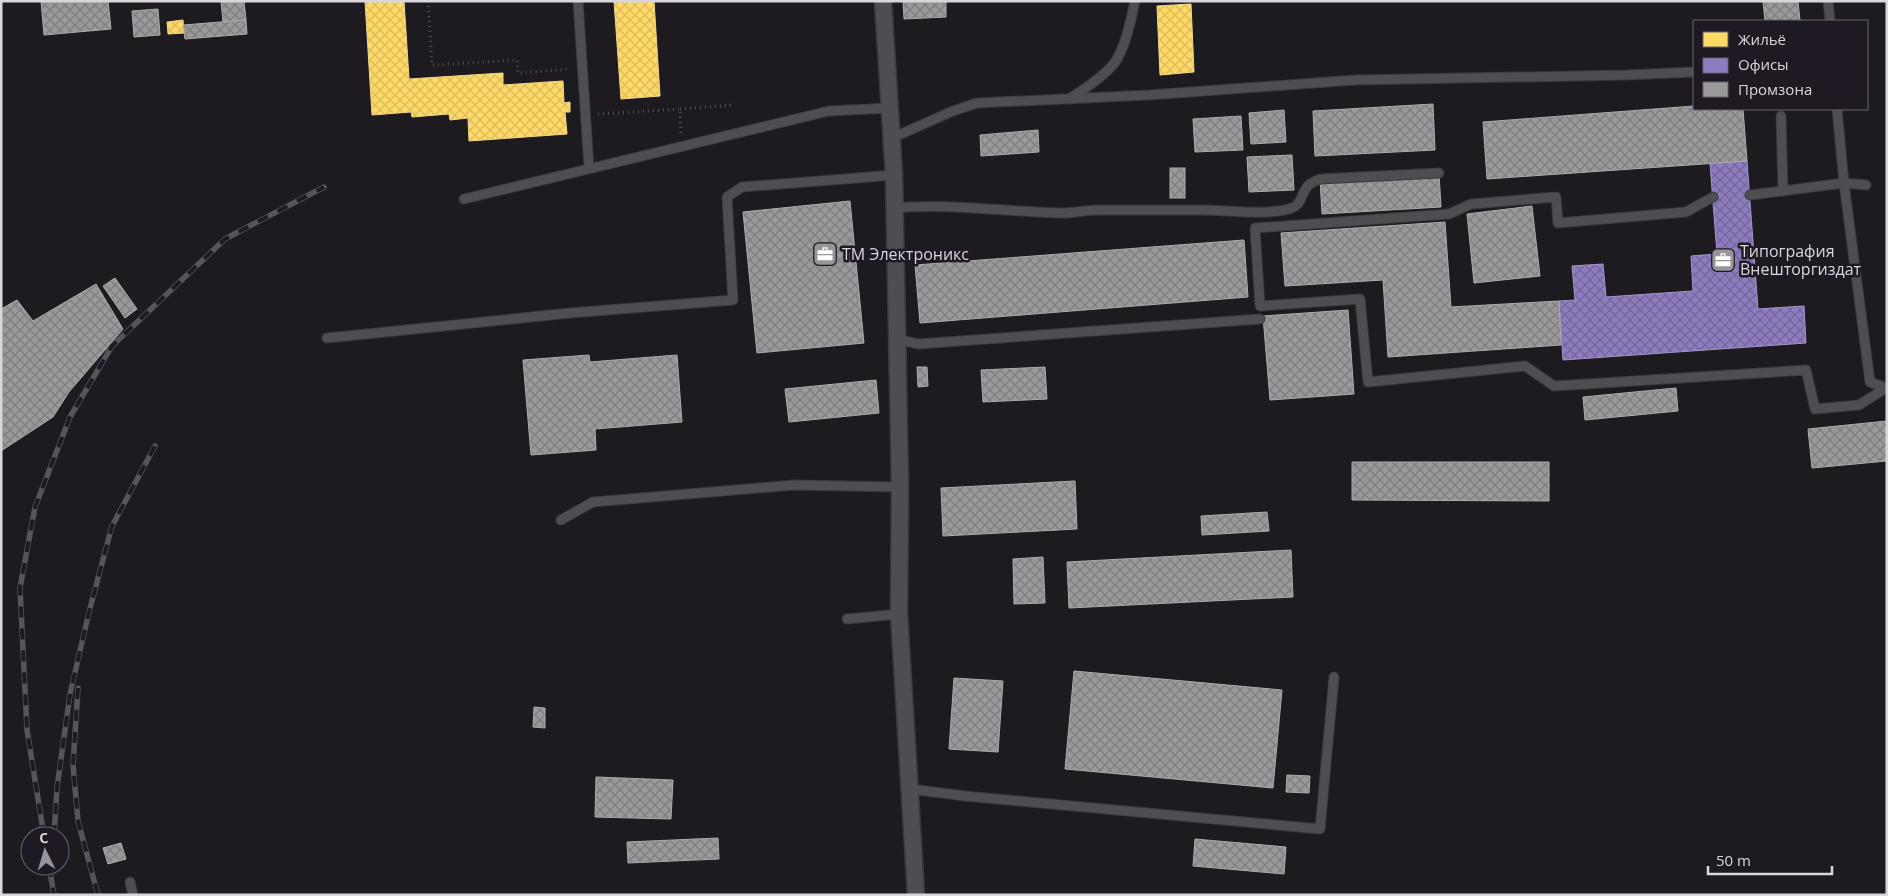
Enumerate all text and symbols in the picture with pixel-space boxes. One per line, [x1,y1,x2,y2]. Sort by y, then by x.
legend [1693,20,1868,110]
text: Жильё [1738,29,1786,49]
text: Офисы [1738,54,1789,74]
text: Промзона [1738,79,1812,99]
place label: Типография Внешторгиздат [1740,240,1862,280]
office icon: ТМ Электроникс [812,241,838,267]
place label: ТМ Электроникс [842,243,969,265]
office icon: Типография Внешторгиздат [1710,247,1736,273]
north arrow [20,826,70,876]
text: С [39,828,49,847]
scale bar [1708,844,1832,876]
text: 50 m [1716,850,1751,870]

